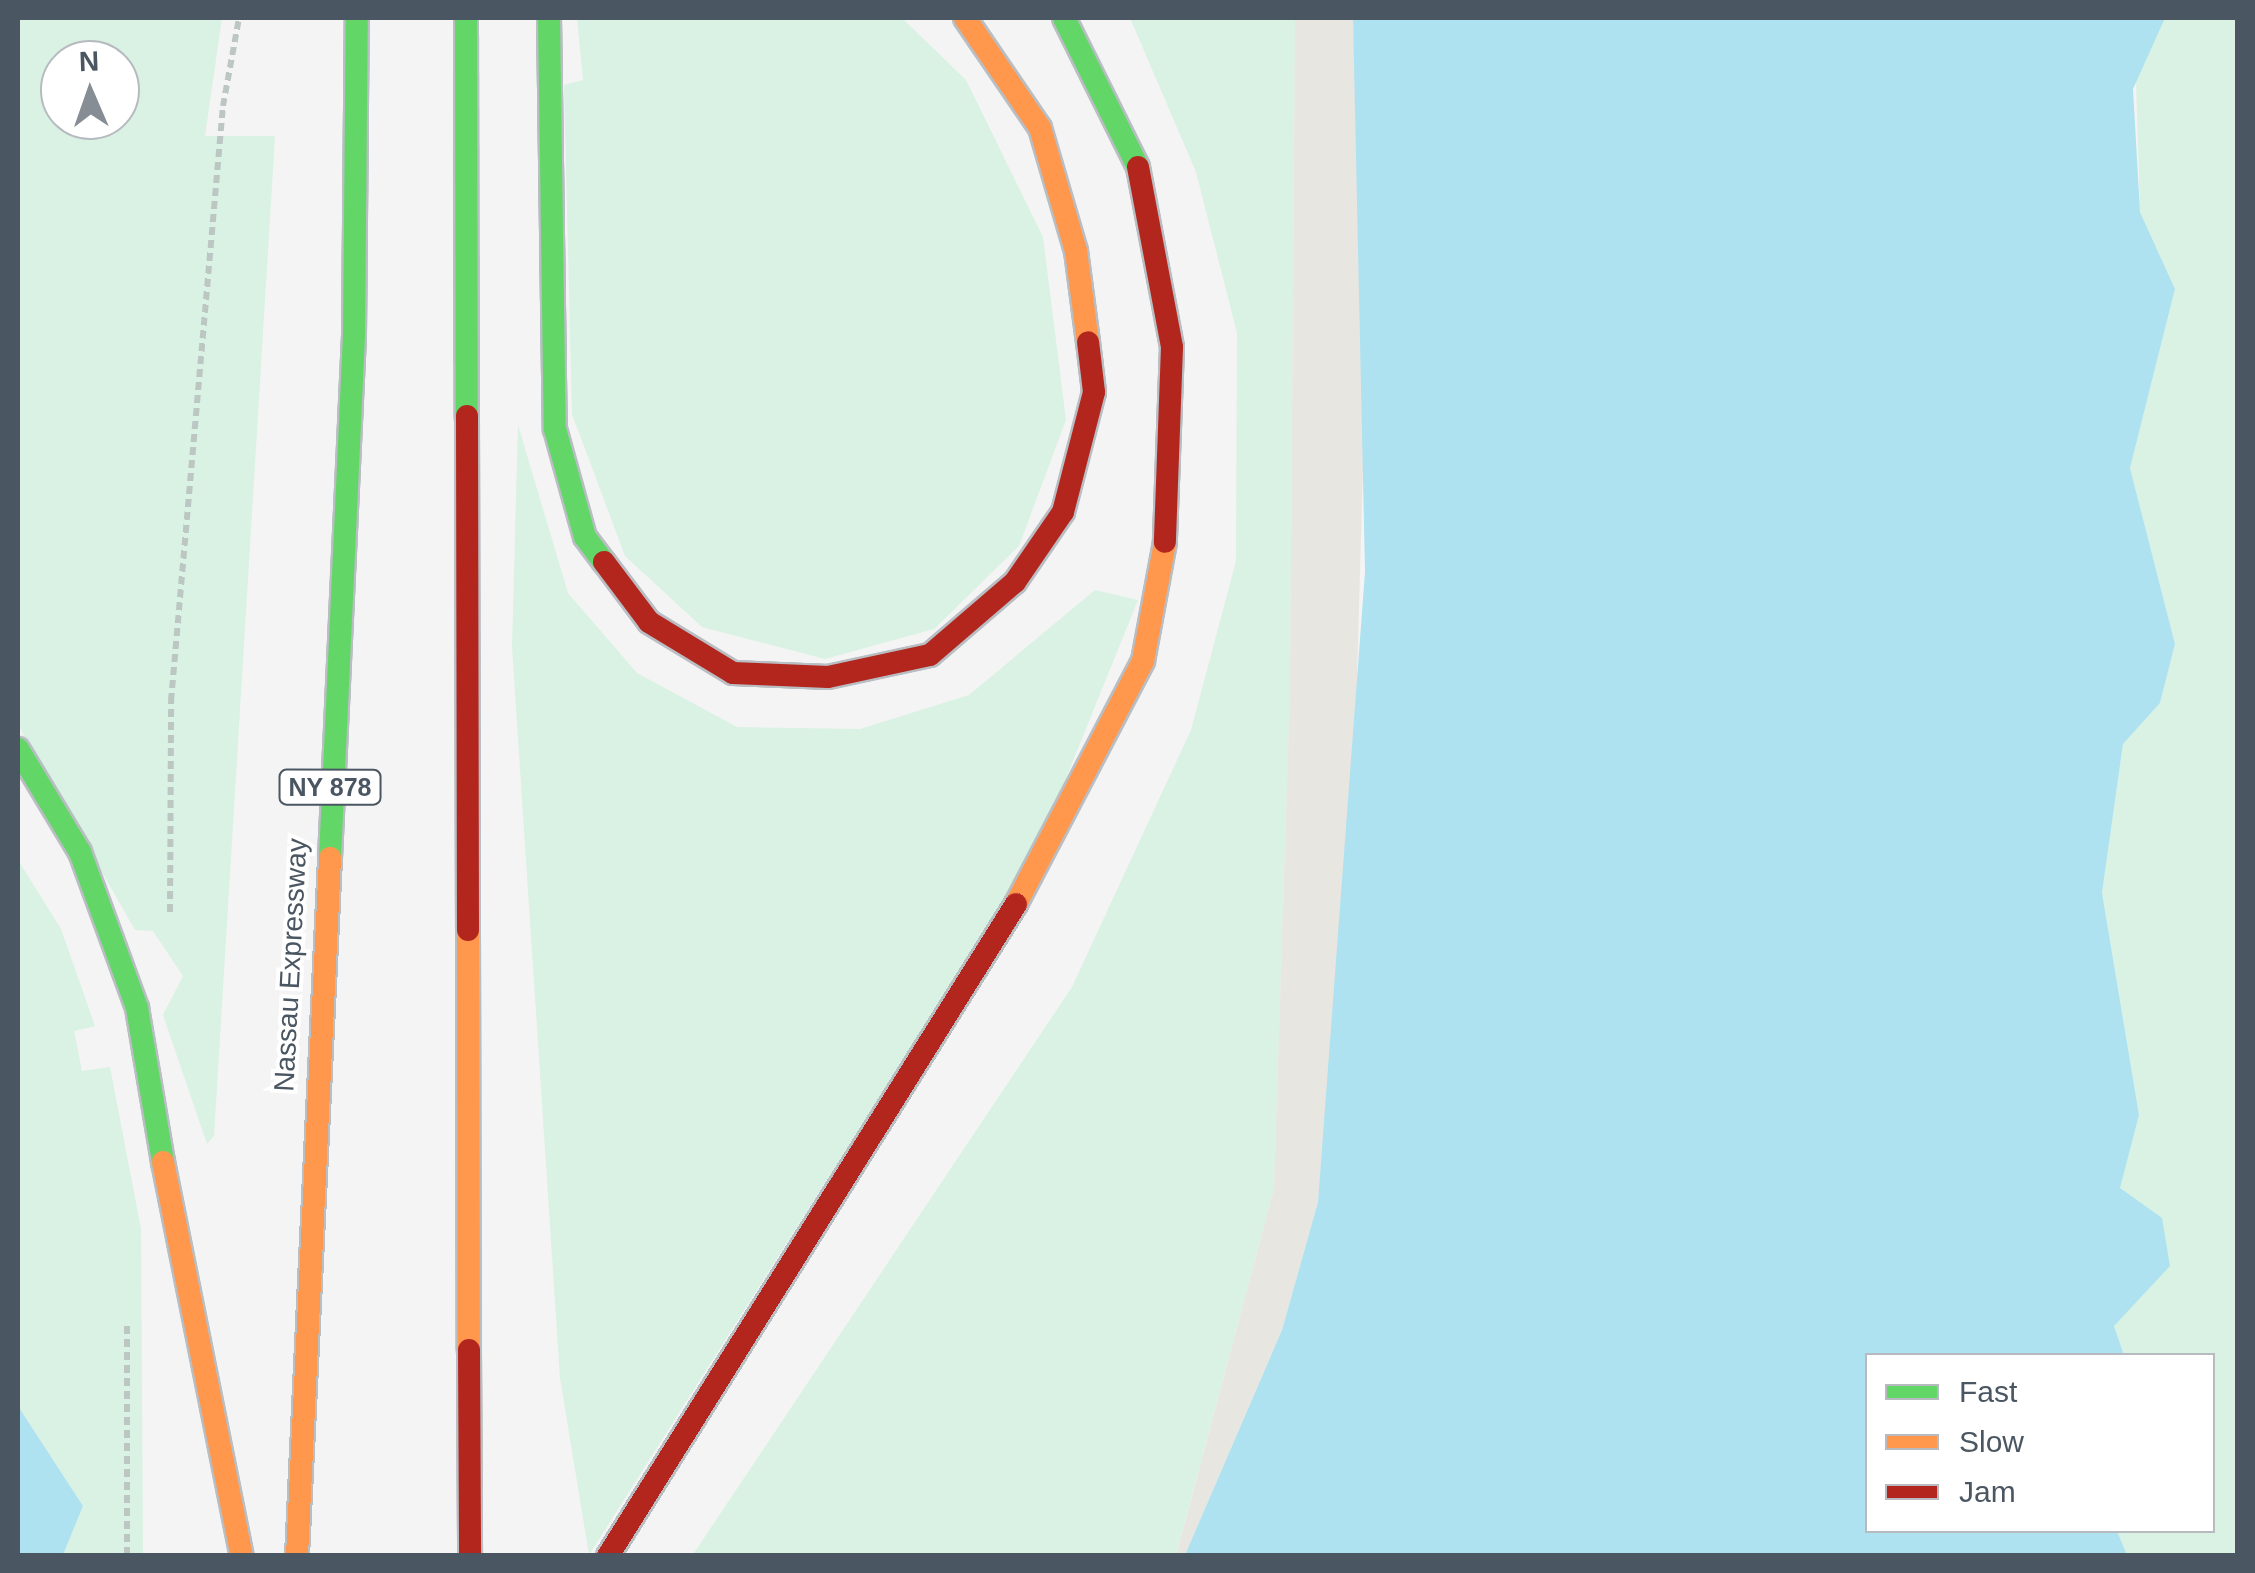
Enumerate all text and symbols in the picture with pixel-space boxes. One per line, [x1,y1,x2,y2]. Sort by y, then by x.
north arrow [40,40,140,140]
text: N [78,46,100,77]
road number: NY 878 [278,767,382,807]
street label: Nassau Expressway [268,837,314,1093]
legend [1865,1353,2215,1533]
text: Fast [1959,1375,2017,1408]
text: Slow [1959,1425,2024,1458]
text: Jam [1959,1475,2016,1508]

